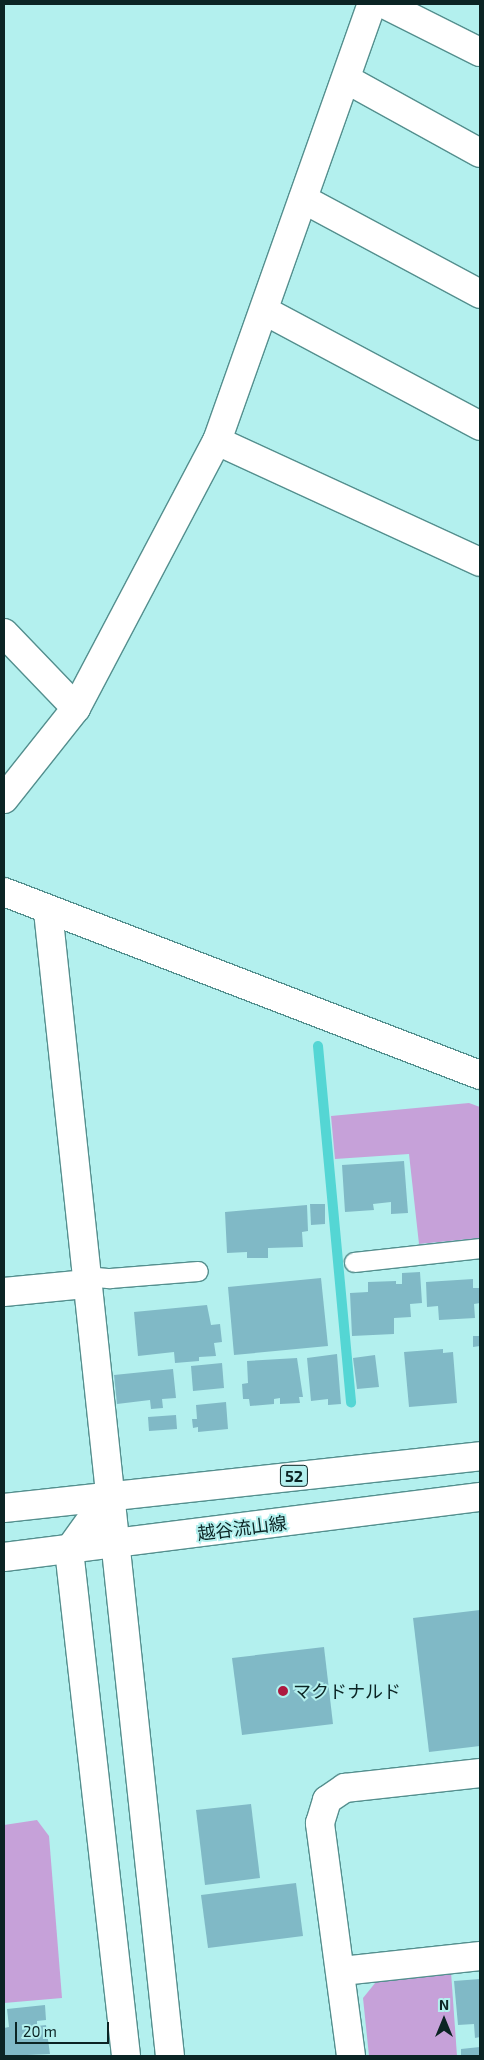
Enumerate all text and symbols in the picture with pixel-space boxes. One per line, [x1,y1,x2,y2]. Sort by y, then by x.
road number: 52 [279,1462,309,1490]
street label: 越谷流山線 [196,1512,288,1544]
place label: マクドナルド [293,1680,401,1702]
marker: マクドナルド [277,1685,289,1697]
north arrow [419,1995,469,2045]
text: N [439,1996,449,2013]
scale bar [18,2012,111,2044]
text: 20 m [23,2022,57,2040]

